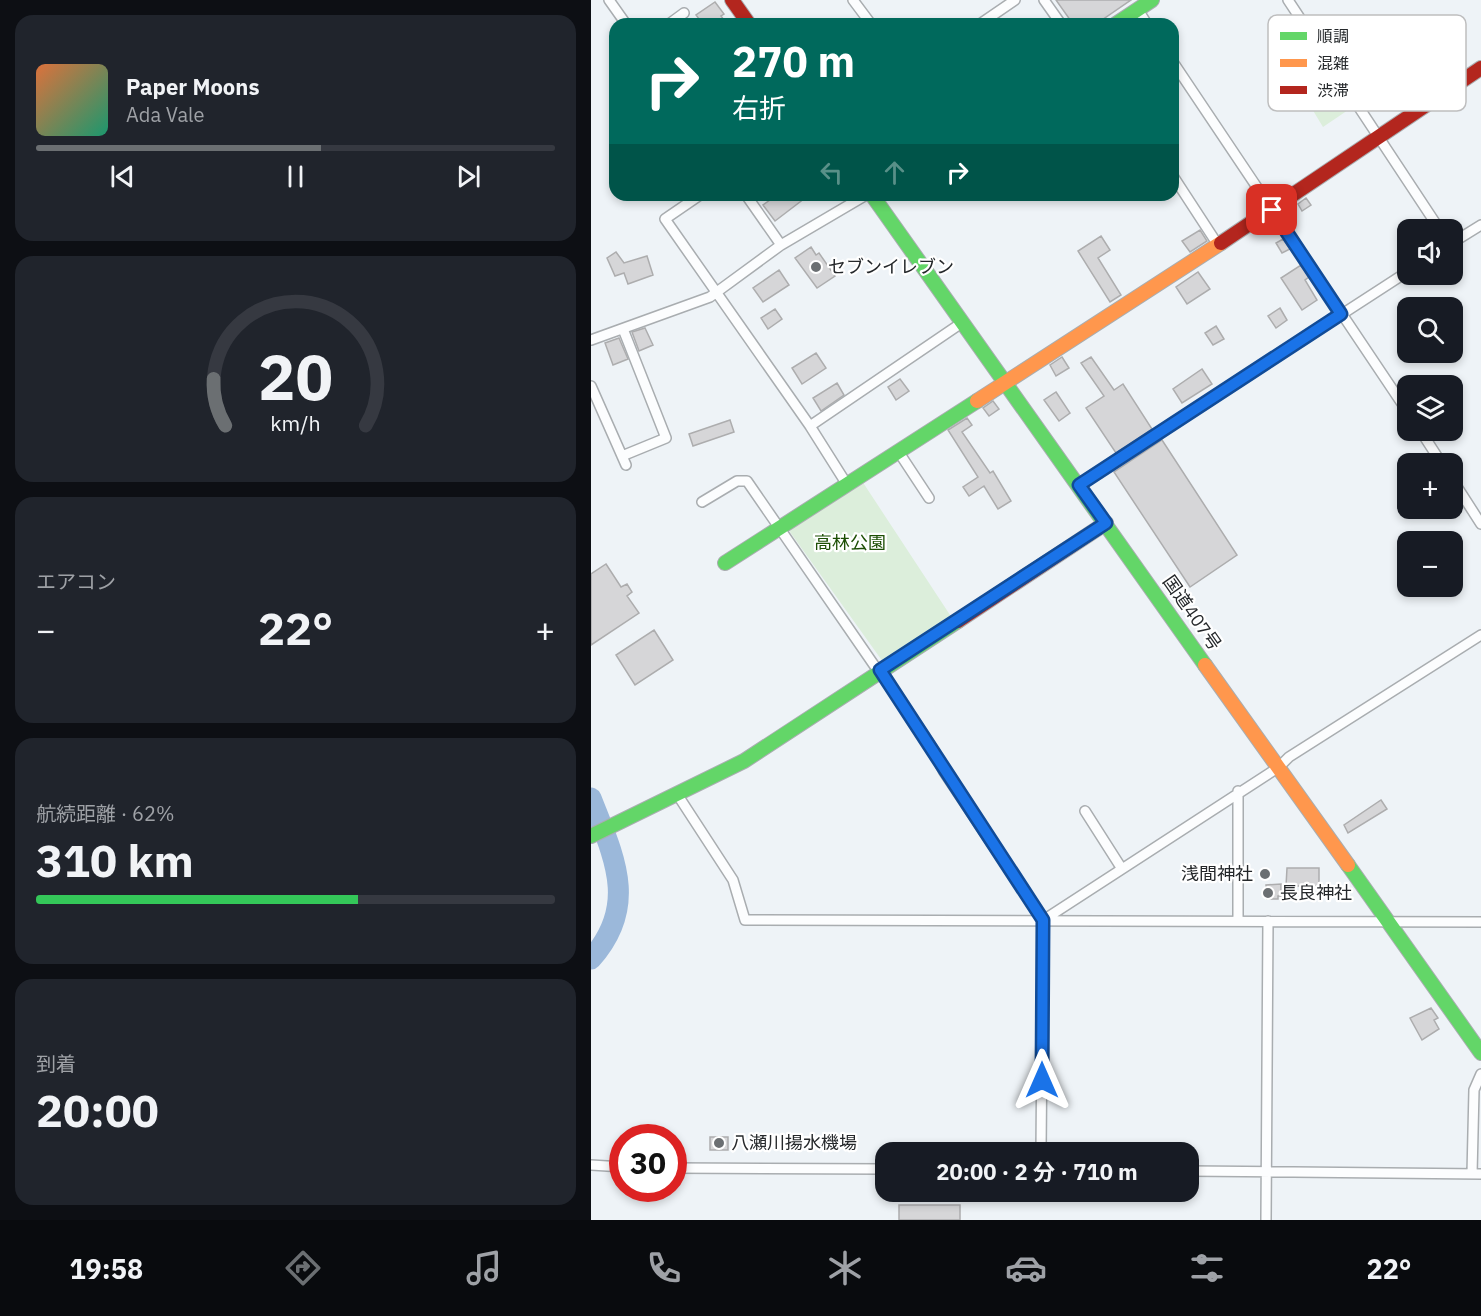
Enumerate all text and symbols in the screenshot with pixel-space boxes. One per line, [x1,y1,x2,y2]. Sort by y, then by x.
legend [1268,15,1466,111]
text: 順調 [1317,26,1349,46]
text: 270 m [732,34,855,89]
icon: right [633,42,711,120]
text: 混雑 [1317,53,1349,73]
text: Paper Moons [126,72,259,101]
text: 渋滞 [1317,80,1349,100]
text: 右折 [732,90,786,125]
text: Ada Vale [126,101,205,128]
icon: left [815,156,848,189]
icon: ahead [878,156,911,189]
icon: right [941,156,974,189]
icon: previous [106,160,139,193]
icon: pause [279,160,312,193]
icon: next [452,160,485,193]
pin [1246,184,1297,235]
icon: arrive [1255,193,1288,226]
map controls [1397,219,1463,597]
button: sound [1397,219,1463,285]
place label: セブンイレブン [828,255,954,278]
marker: セブンイレブン [809,260,823,274]
button: search [1397,297,1463,363]
text: 20 [258,336,333,417]
button: layers [1397,375,1463,441]
text: km/h [270,409,321,437]
button: + [1397,453,1463,519]
park label: 高林公園 [814,531,886,554]
button: − [1397,531,1463,597]
text: エアコン [36,568,116,595]
street label: 国道407号 [1158,571,1227,655]
text: 22° [258,599,333,657]
text: − [36,608,56,651]
text: + [535,608,555,651]
text: 航続距離 · 62% [36,800,175,827]
text: 310 km [36,831,194,889]
place label: 浅間神社 [1181,862,1253,885]
marker: 浅間神社 [1258,867,1272,881]
place label: 長良神社 [1280,881,1352,904]
marker: 長良神社 [1261,886,1275,900]
position arrow [1010,1048,1074,1112]
text: 到着 [36,1050,76,1077]
text: 20:00 [36,1081,159,1139]
speed limit sign: 30 [609,1124,687,1202]
place label: 八瀬川揚水機場 [731,1131,857,1154]
marker: 八瀬川揚水機場 [712,1136,726,1150]
text: 20:00 · 2 分 · 710 m [936,1157,1138,1186]
icon: directions [282,1247,324,1289]
icon: music [463,1247,505,1289]
icon: phone [643,1247,685,1289]
icon: climate [824,1247,866,1289]
icon: car [1005,1247,1047,1289]
icon: filters [1186,1247,1228,1289]
text: 19:58 [69,1251,143,1286]
text: 22° [1366,1251,1412,1286]

